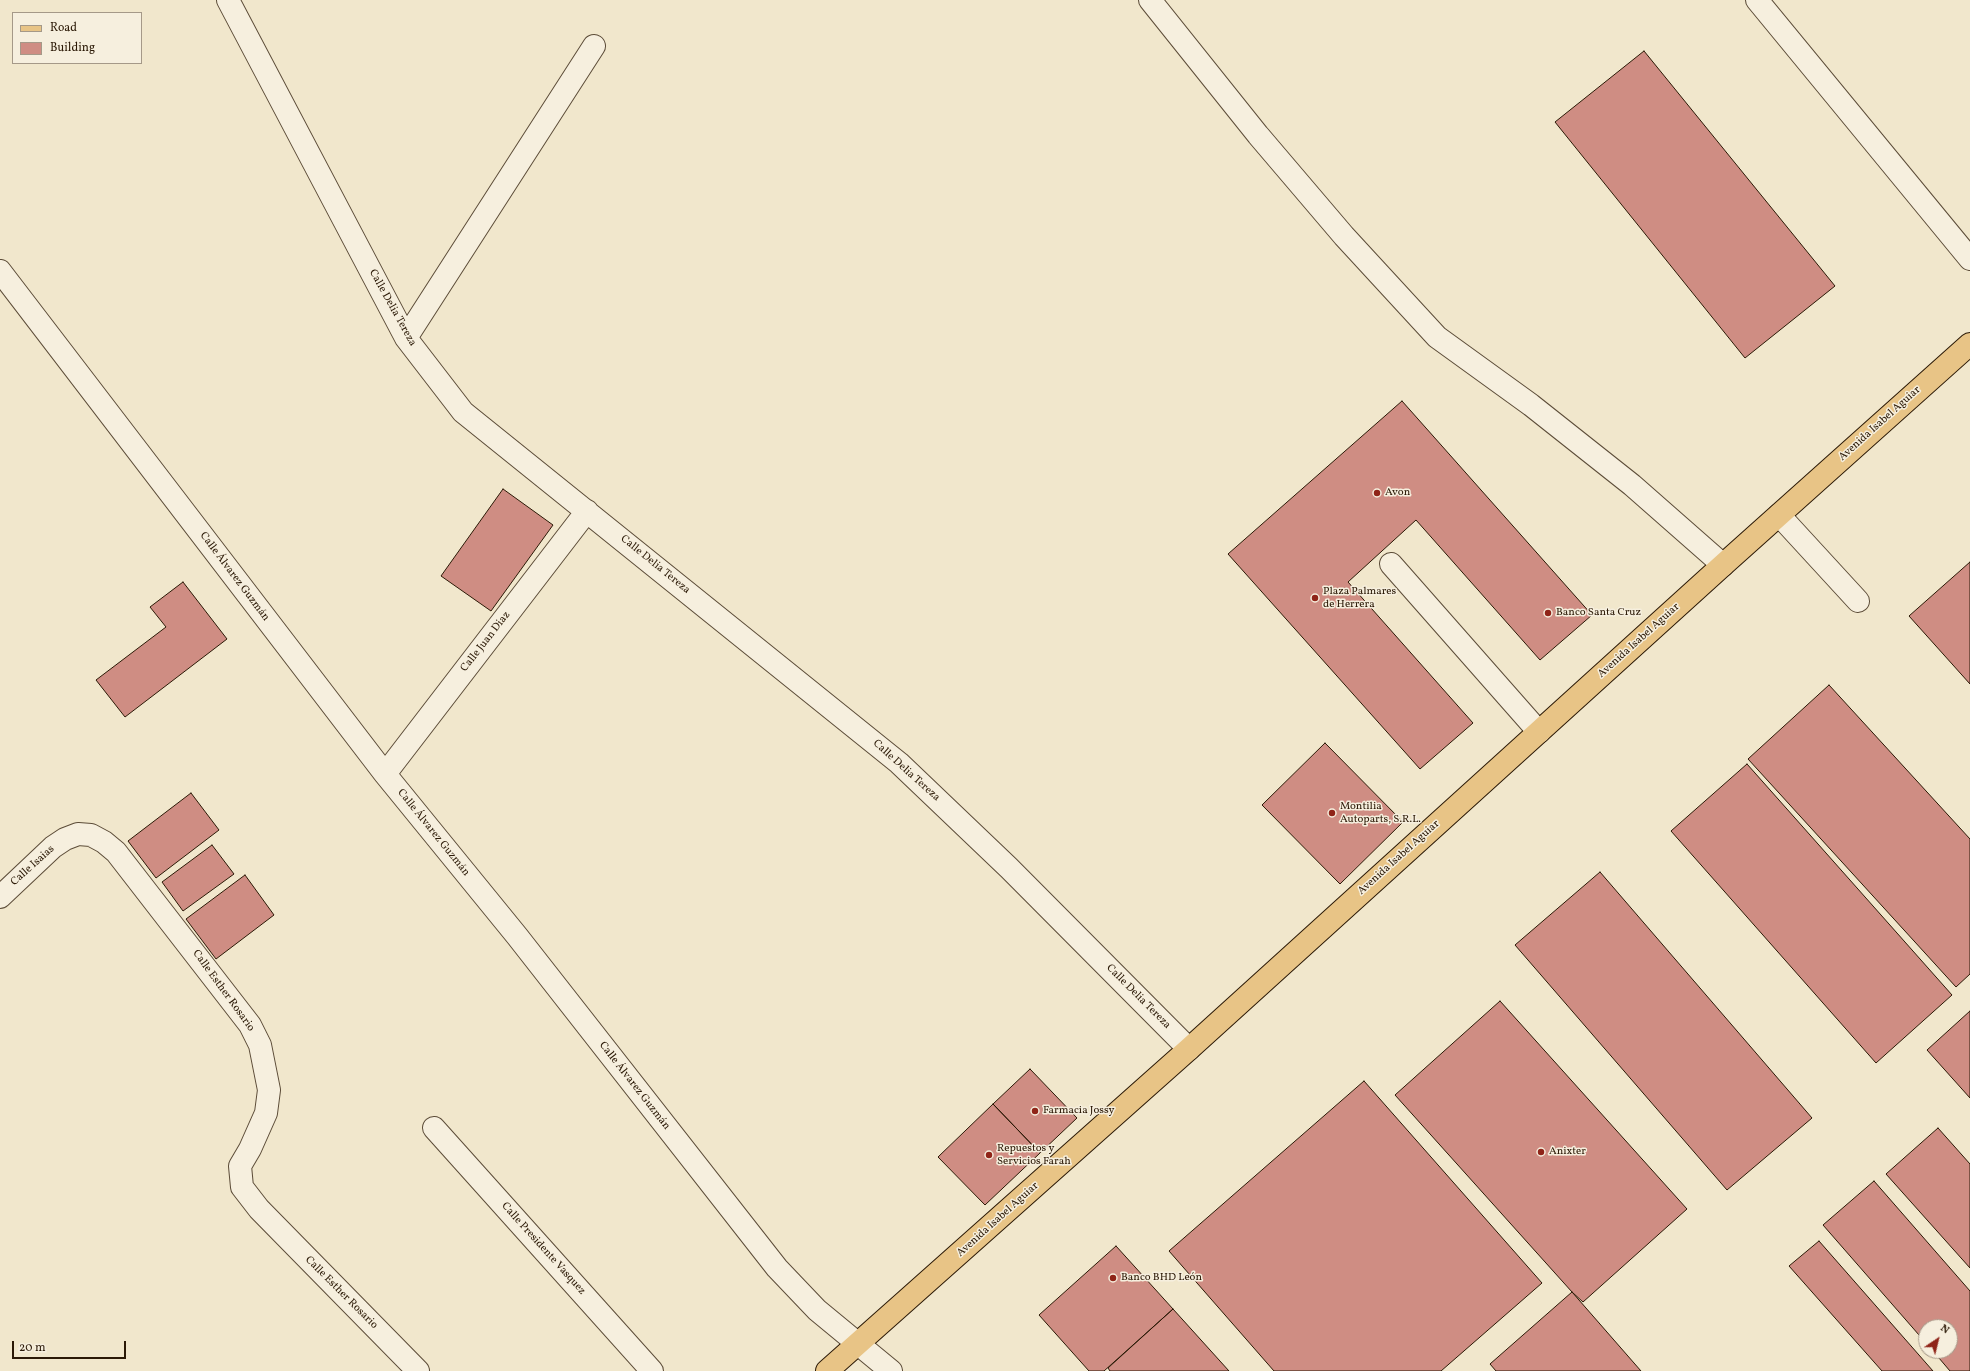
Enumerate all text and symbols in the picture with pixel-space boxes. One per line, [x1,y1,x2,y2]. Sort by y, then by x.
legend [12,12,142,64]
text: Road [50,20,77,36]
text: Building [50,40,95,56]
street label: Calle Delia Tereza [365,267,419,349]
street label: Avenida Isabel Aguiar [1836,384,1924,464]
place label: Avon [1385,486,1410,500]
marker: Avon [1372,488,1382,498]
street label: Calle Álvarez Guzmán [196,530,272,624]
street label: Calle Delia Tereza [617,533,693,597]
place label: Plaza Palmares de Herrera [1323,585,1396,611]
marker: Plaza Palmares de Herrera [1310,593,1320,603]
street label: Avenida Isabel Aguiar [1595,601,1683,681]
place label: Banco Santa Cruz [1556,606,1641,620]
marker: Banco Santa Cruz [1543,608,1553,618]
street label: Calle Juan Diaz [458,609,514,675]
street label: Calle Delia Tereza [870,737,942,805]
street label: Calle Álvarez Guzmán [394,787,472,879]
place label: Montilia Autoparts, S.R.L. [1340,800,1421,826]
marker: Montilia Autoparts, S.R.L. [1327,808,1337,818]
street label: Avenida Isabel Aguiar [1355,818,1443,898]
street label: Calle Isaias [8,843,58,889]
street label: Calle Esther Rosario [189,948,257,1034]
street label: Calle Delia Tereza [1103,962,1173,1032]
street label: Calle Álvarez Guzmán [596,1039,672,1133]
place label: Farmacia Jossy [1043,1104,1114,1118]
marker: Farmacia Jossy [1030,1106,1040,1116]
place label: Repuestos y Servicios Farah [997,1142,1071,1168]
place label: Anixter [1549,1145,1586,1159]
marker: Anixter [1536,1147,1546,1157]
marker: Repuestos y Servicios Farah [984,1150,994,1160]
street label: Avenida Isabel Aguiar [954,1180,1042,1260]
street label: Calle Presidente Vasquez [498,1200,588,1298]
street label: Calle Esther Rosario [302,1254,380,1332]
place label: Banco BHD León [1121,1271,1202,1285]
marker: Banco BHD León [1108,1273,1118,1283]
north arrow [1918,1319,1958,1359]
text: N [1937,1321,1952,1338]
scale bar [14,1333,128,1359]
text: 20 m [19,1340,46,1356]

